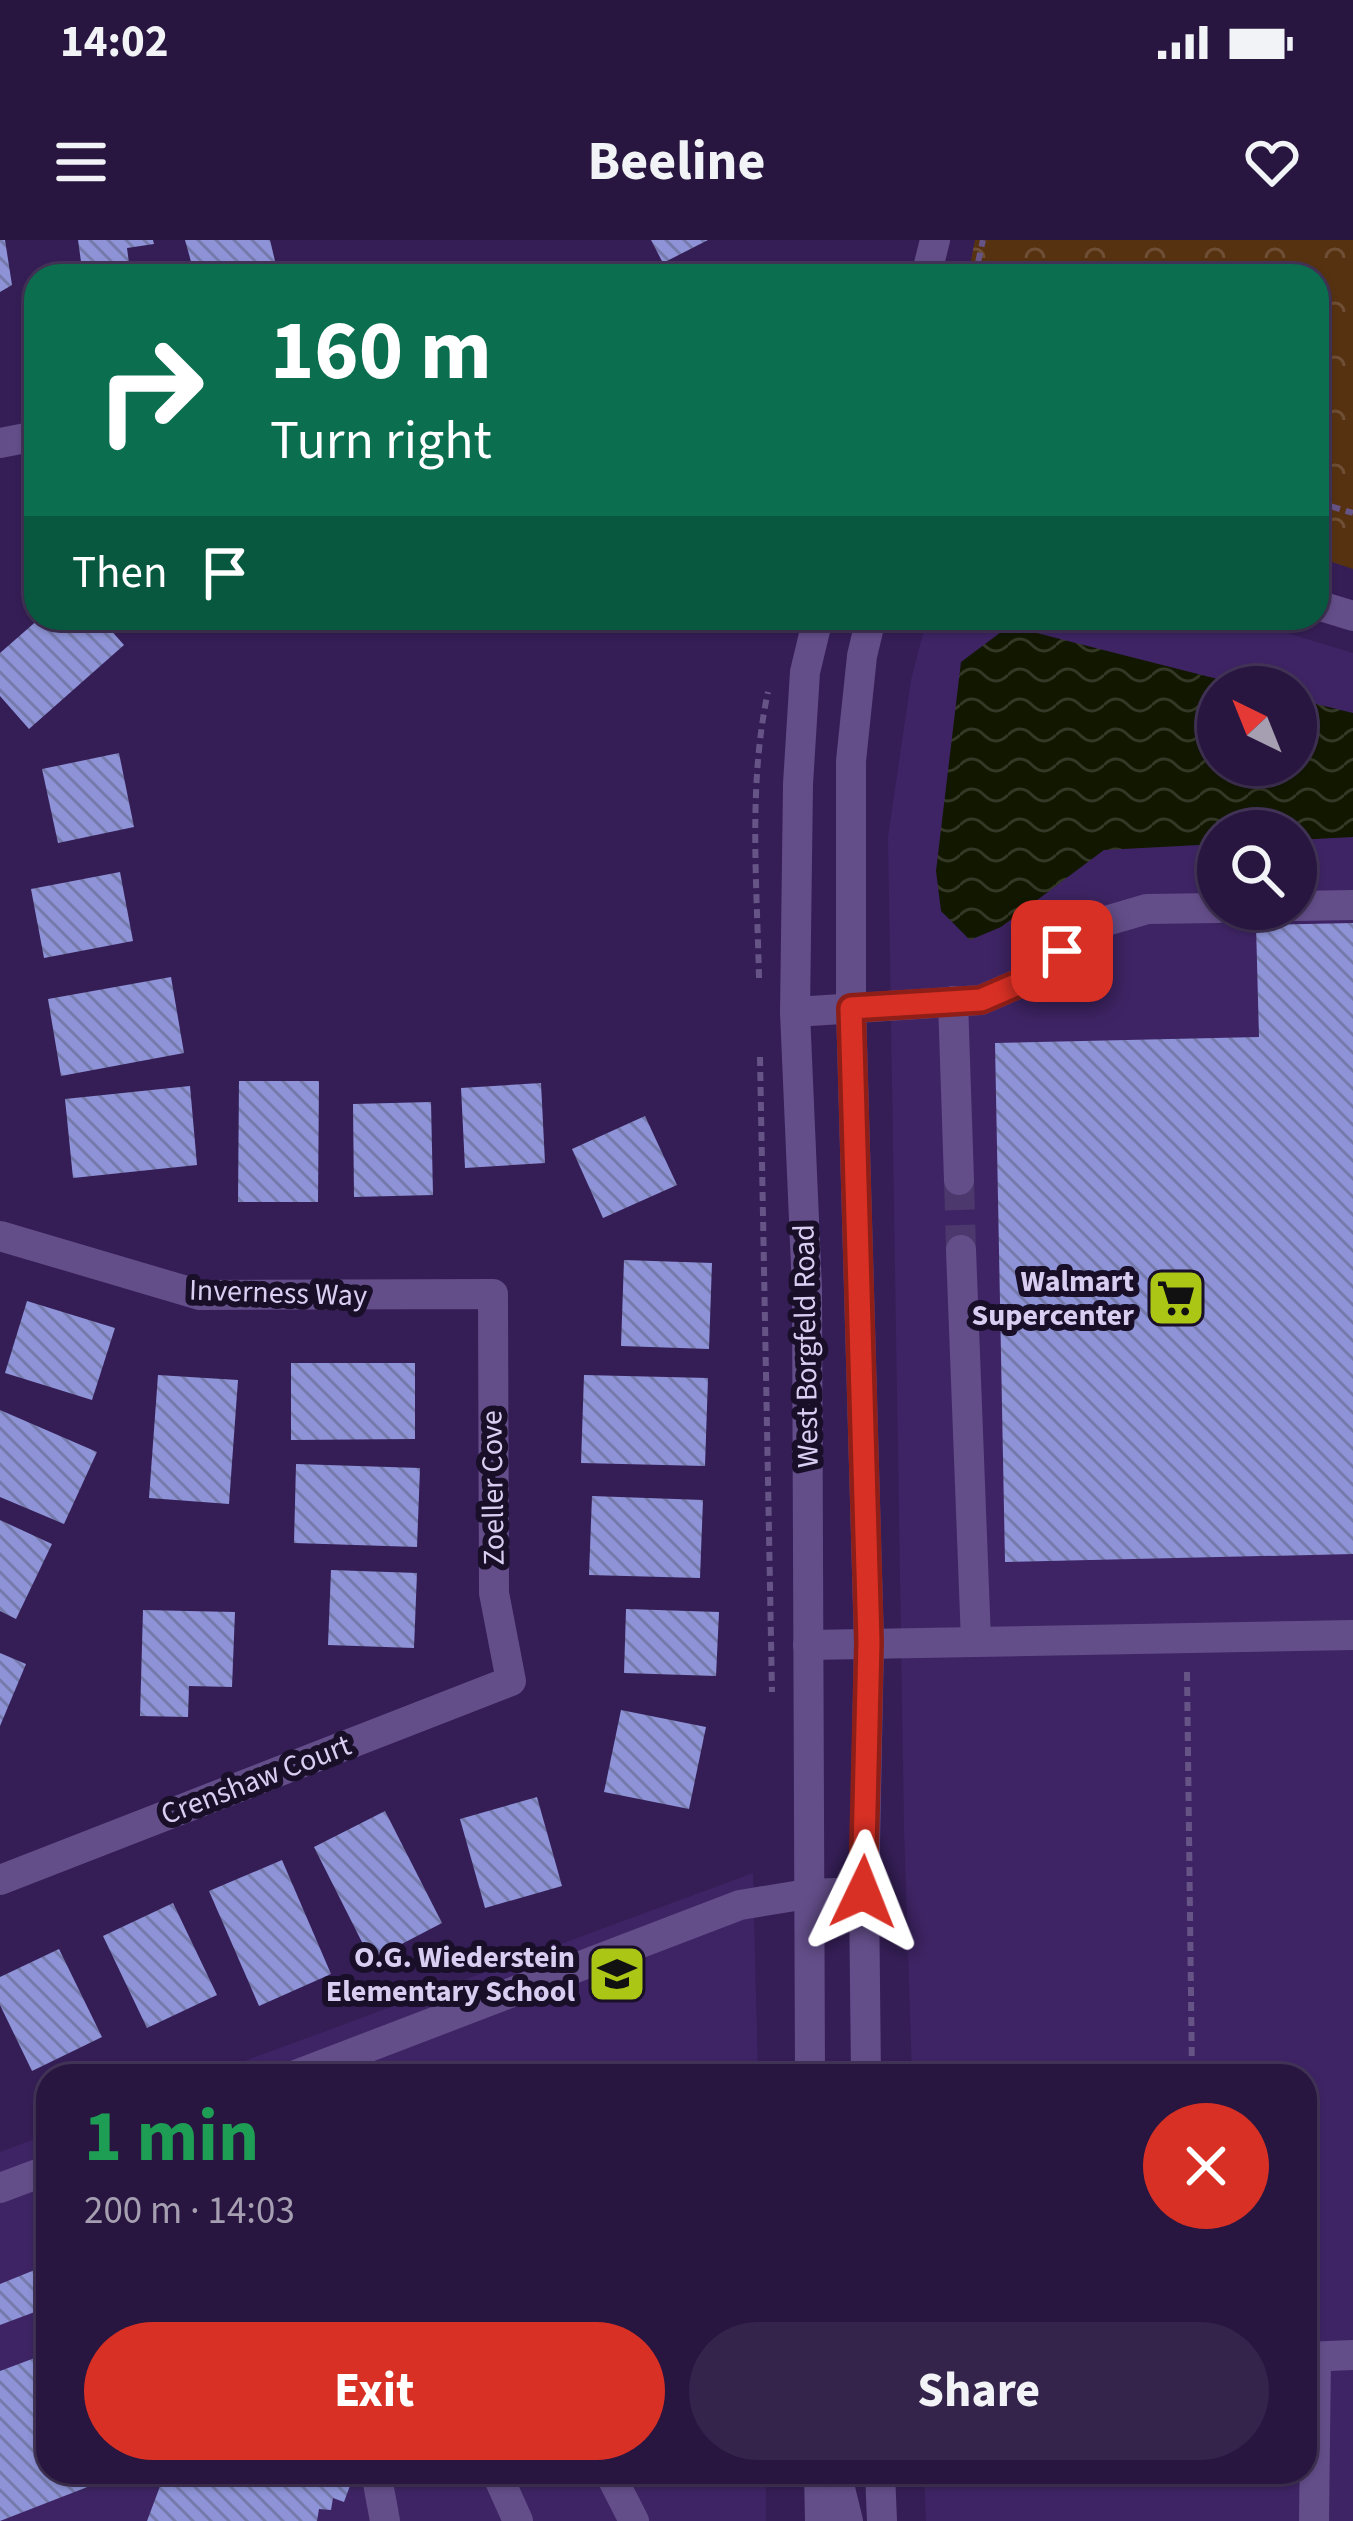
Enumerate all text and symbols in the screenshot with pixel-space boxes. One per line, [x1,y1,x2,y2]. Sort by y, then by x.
text: 14:02 [60,10,169,74]
text: Beeline [588,124,765,201]
icon: menu [48,129,114,195]
icon: heart [1239,129,1305,195]
text: 160 m [270,292,492,412]
icon: right [72,312,228,468]
text: Turn right [270,403,492,480]
icon: arrive [192,540,258,606]
text: Then [72,541,168,605]
north arrow [1197,666,1317,786]
map controls [1197,666,1317,930]
button: search [1197,810,1317,930]
pin [1011,900,1113,1002]
icon: arrive [1029,918,1095,984]
street label: West Borgfeld Road [782,1224,830,1468]
place label: Walmart Supercenter [972,1260,1134,1337]
supermarket icon: Walmart Supercenter [1145,1267,1207,1329]
street label: Inverness Way [188,1268,368,1318]
street label: Zoeller Cove [470,1410,516,1566]
street label: Crenshaw Court [155,1724,357,1836]
position arrow [800,1829,926,1955]
place label: O.G. Wiederstein Elementary School [326,1936,575,2013]
school or university icon: O.G. Wiederstein Elementary School [586,1943,648,2005]
text: 1 min [84,2086,259,2189]
button: close [1143,2103,1269,2229]
text: 200 m · 14:03 [84,2183,295,2239]
button: Exit [84,2322,665,2460]
button: Share [689,2322,1269,2460]

